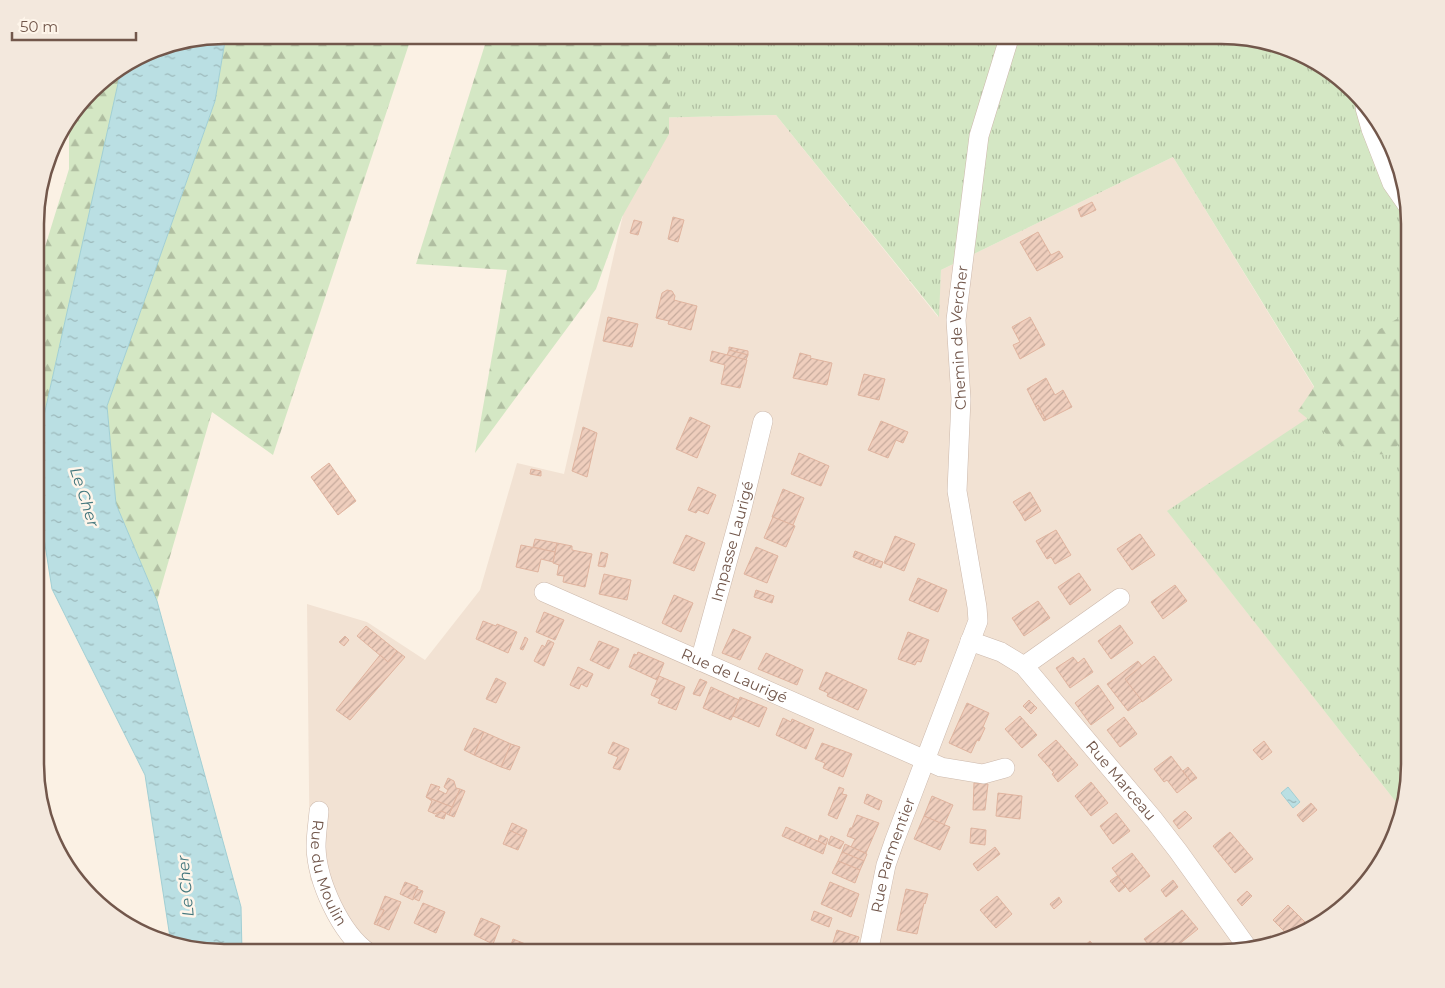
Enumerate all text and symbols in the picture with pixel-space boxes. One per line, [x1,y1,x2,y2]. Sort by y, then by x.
scale bar [12,10,136,42]
text: 50 m [20,17,58,36]
street label: Chemin de Vercher [946,264,972,410]
water label: Le Cher [66,465,103,530]
street label: Impasse Laurigé [707,479,757,604]
street label: Rue de Laurigé [678,644,791,707]
street label: Rue Marceau [1082,736,1160,824]
street label: Rue Parmentier [866,795,919,914]
street label: Rue du Moulin [307,819,351,929]
water label: Le Cher [173,854,198,917]

